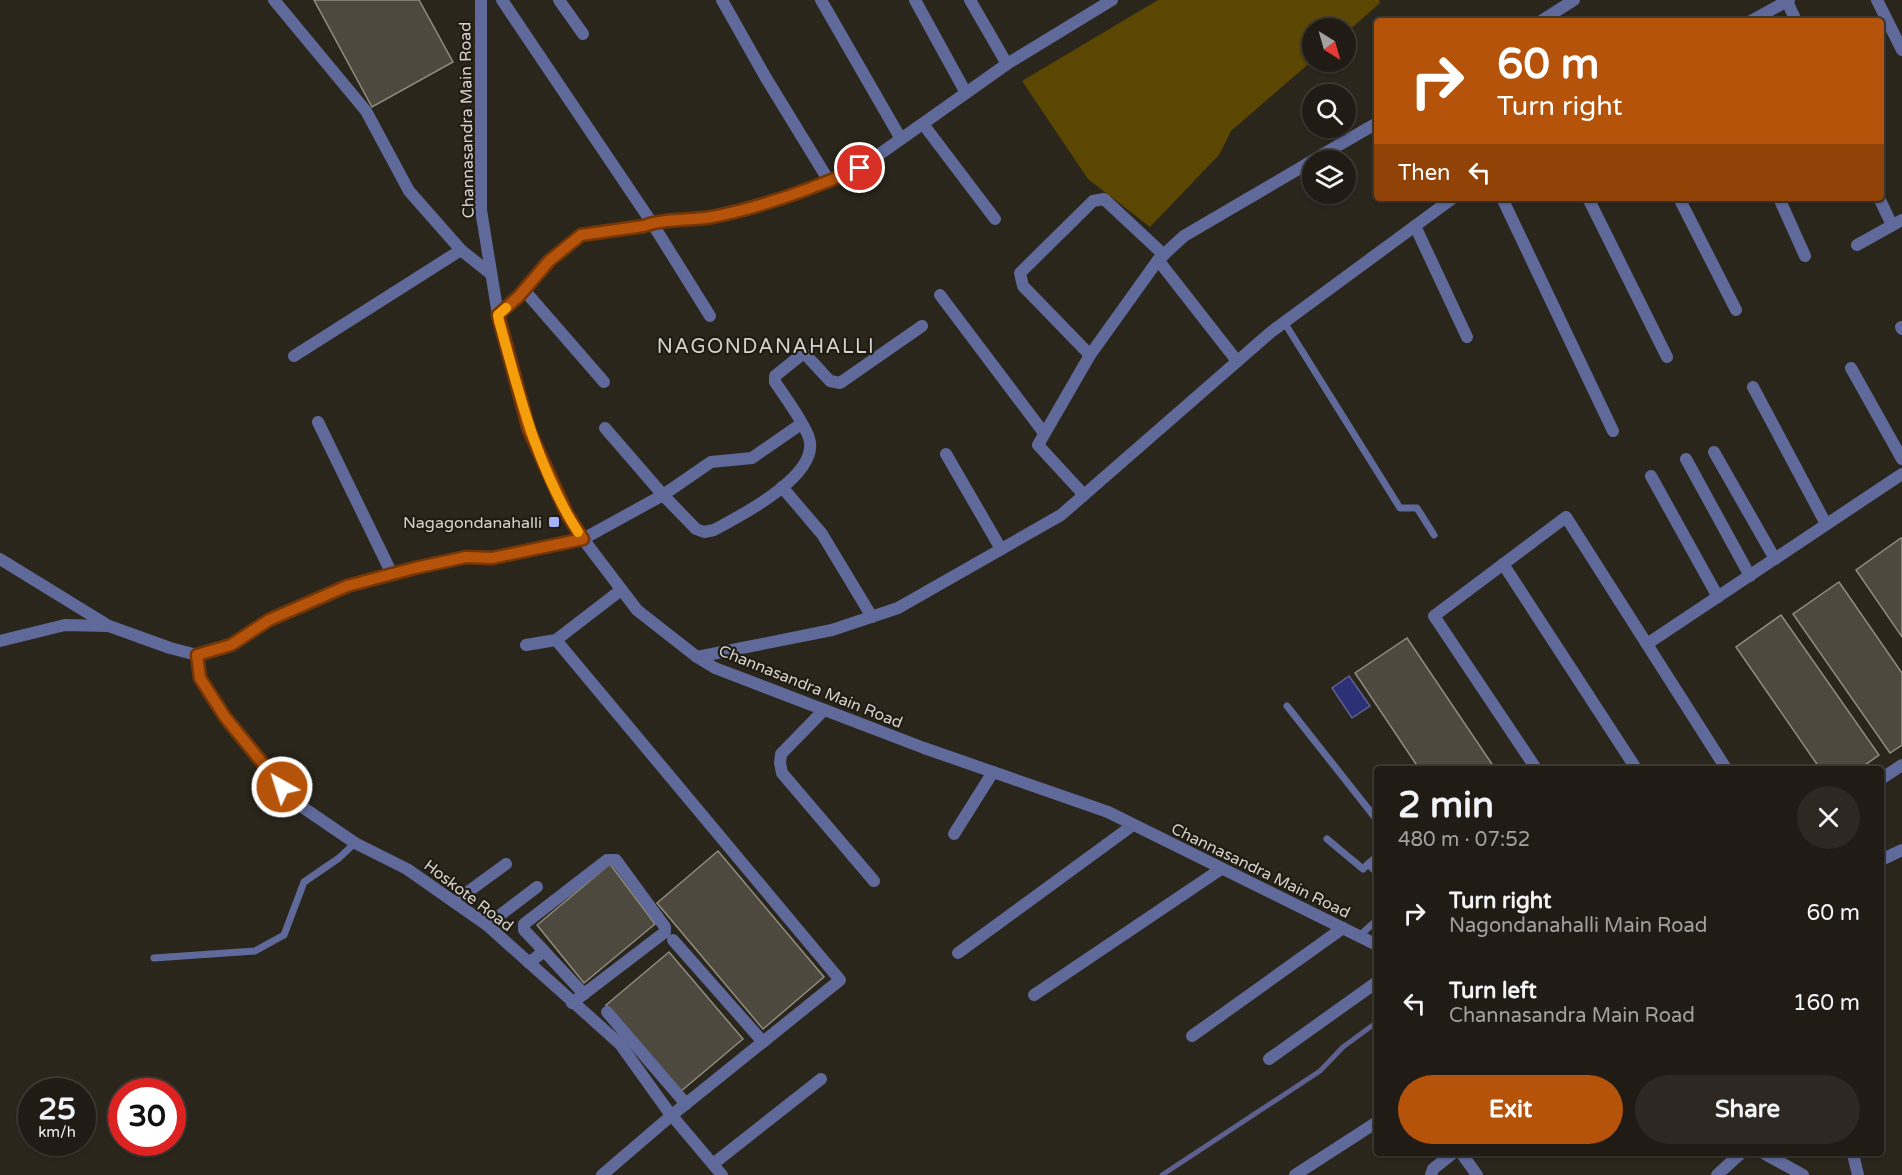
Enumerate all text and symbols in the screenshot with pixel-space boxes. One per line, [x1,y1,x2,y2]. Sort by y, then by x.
north arrow [1302,18,1356,72]
map controls [1302,18,1356,204]
street label: Channasandra Main Road [455,21,479,218]
text: 60 m [1497,39,1599,90]
icon: right [1398,42,1476,120]
button: search [1302,84,1356,138]
text: Turn right [1497,90,1623,123]
pin [834,142,885,193]
button: layers [1302,150,1356,204]
icon: arrive [843,151,876,184]
icon: left [1463,156,1496,189]
text: Then [1398,160,1451,186]
district label: NAGONDANAHALLI [657,335,875,359]
place label: Nagagondanahalli [403,513,542,533]
marker: Nagagondanahalli [547,515,561,529]
street label: Channasandra Main Road [716,641,906,733]
position arrow [250,755,314,819]
text: 2 min [1398,784,1494,827]
button: close [1797,786,1860,849]
street label: Channasandra Main Road [1168,819,1353,923]
text: 480 m · 07:52 [1398,828,1530,852]
street label: Hoskote Road [420,856,517,936]
text: Turn right [1449,888,1551,914]
icon: right [1398,897,1431,930]
text: 60 m [1806,900,1860,926]
text: Nagondanahalli Main Road [1449,914,1707,938]
text: Turn left [1449,978,1537,1004]
icon: left [1398,987,1431,1020]
text: 160 m [1793,990,1860,1016]
text: Channasandra Main Road [1449,1004,1695,1028]
button: Exit [1398,1075,1623,1144]
button: Share [1635,1075,1860,1144]
speed limit sign: 30 [108,1078,186,1156]
text: 25 [38,1091,76,1128]
text: km/h [38,1123,76,1141]

